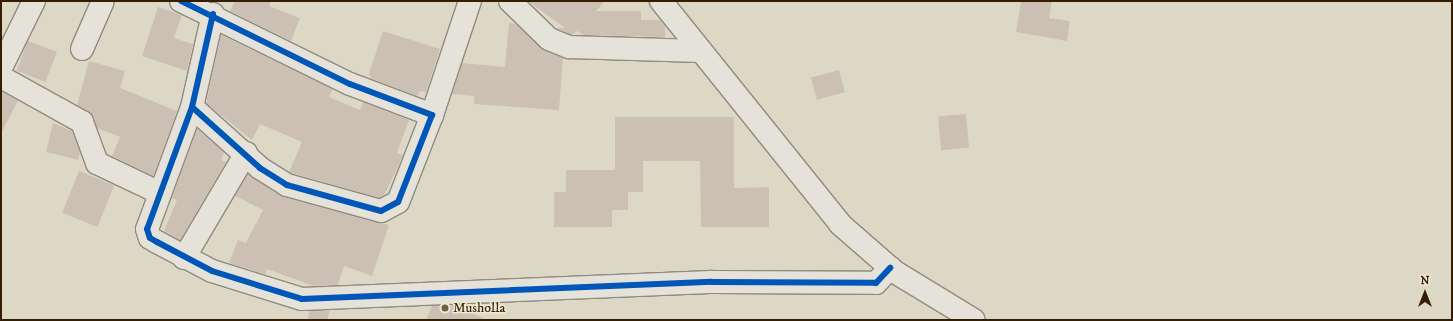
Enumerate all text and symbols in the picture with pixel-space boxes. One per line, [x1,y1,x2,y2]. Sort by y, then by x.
north arrow [1405,273,1445,313]
text: N [1420,274,1430,288]
place label: Musholla [453,300,505,316]
marker: Musholla [440,303,450,313]

